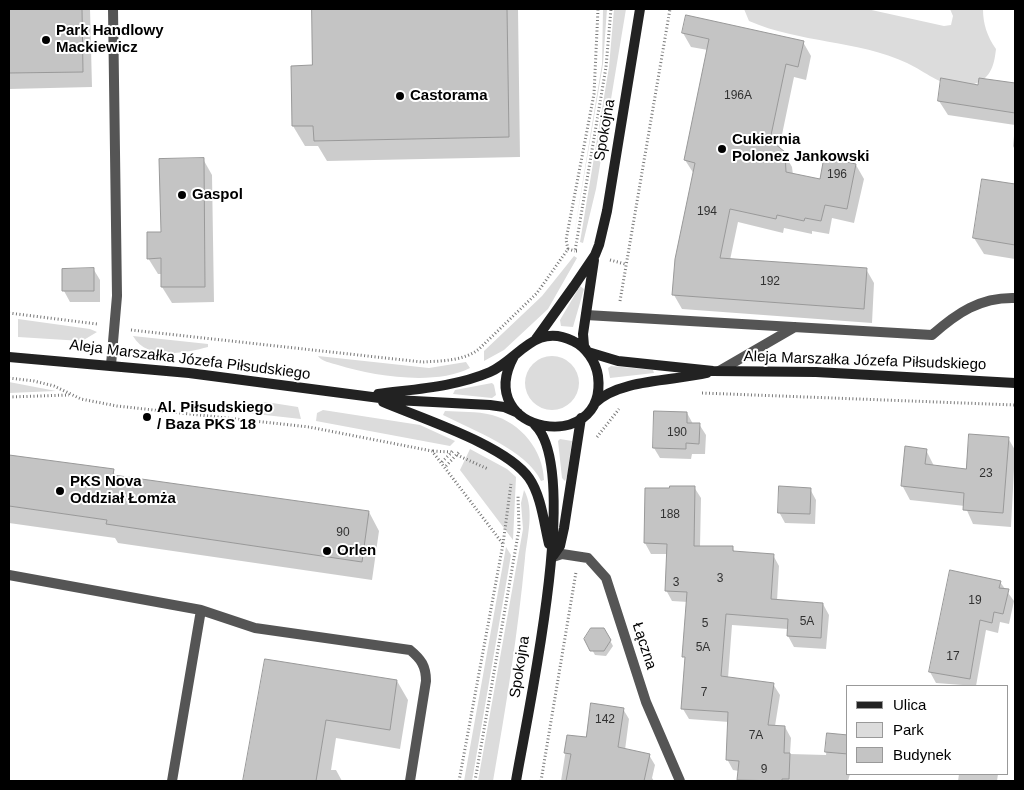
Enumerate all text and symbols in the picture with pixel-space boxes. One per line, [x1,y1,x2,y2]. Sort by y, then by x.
place label: Park Handlowy Mackiewicz [56,22,164,57]
marker: Park Handlowy Mackiewicz [40,34,52,46]
place label: Castorama [410,87,488,105]
house number: 196A [724,89,752,103]
marker: Castorama [394,90,406,102]
street label: Spokojna [591,98,619,162]
place label: Cukiernia Polonez Jankowski [732,131,870,166]
marker: Cukiernia Polonez Jankowski [716,143,728,155]
house number: 196 [827,168,847,182]
place label: Gaspol [192,186,243,204]
marker: Gaspol [176,189,188,201]
house number: 194 [697,205,717,219]
house number: 192 [760,275,780,289]
street label: Aleja Marszałka Józefa Piłsudskiego [69,336,311,384]
street label: Aleja Marszałka Józefa Piłsudskiego [743,348,987,374]
place label: Al. Piłsudskiego / Baza PKS 18 [157,399,273,434]
marker: Al. Piłsudskiego / Baza PKS 18 [141,411,153,423]
house number: 190 [667,426,687,440]
house number: 23 [979,467,993,481]
place label: PKS Nova Oddział Łomża [70,473,176,508]
marker: PKS Nova Oddział Łomża [54,485,66,497]
house number: 188 [660,508,680,522]
house number: 90 [336,526,350,540]
place label: Orlen [337,542,376,560]
marker: Orlen [321,545,333,557]
house number: 3 [717,572,723,586]
house number: 3 [673,576,679,590]
house number: 19 [968,594,982,608]
house number: 5A [800,615,814,629]
house number: 5 [702,617,708,631]
street label: Łączna [628,620,660,672]
street label: Spokojna [506,635,534,699]
house number: 5A [696,641,710,655]
house number: 17 [946,650,960,664]
legend [846,685,1009,775]
house number: 7 [701,686,707,700]
text: Ulica [893,696,926,713]
house number: 142 [595,713,615,727]
text: Park [893,721,924,738]
house number: 7A [749,729,763,743]
text: Budynek [893,746,951,763]
house number: 9 [761,763,767,777]

